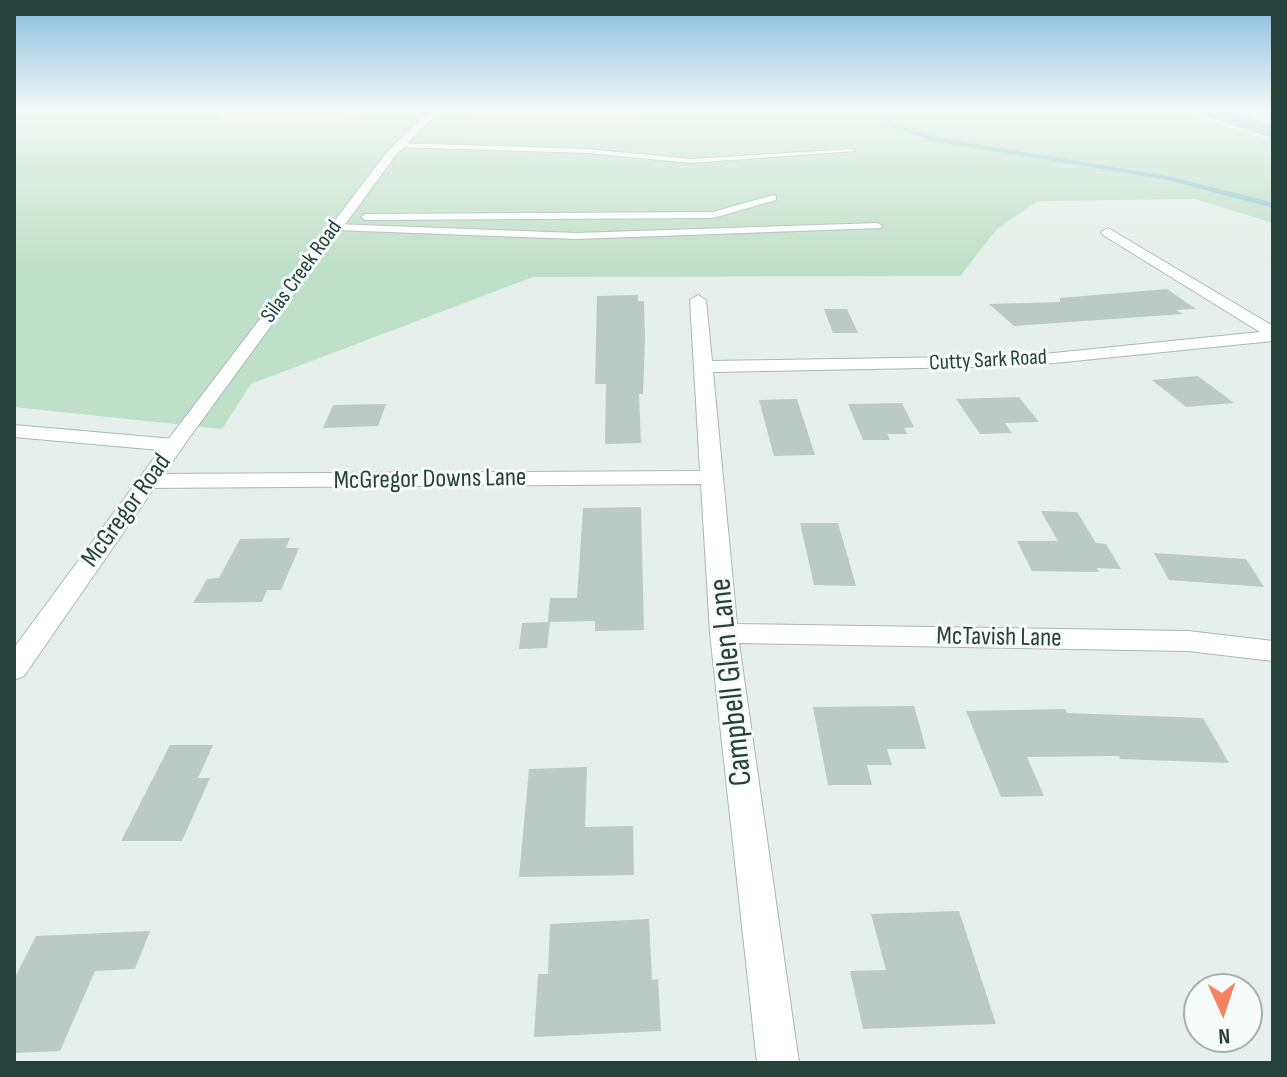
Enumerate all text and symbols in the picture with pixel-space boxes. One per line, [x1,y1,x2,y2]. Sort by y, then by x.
street label: Silas Creek Road [256,216,348,328]
street label: Cutty Sark Road [928,345,1048,377]
street label: McGregor Road [75,448,179,574]
street label: McGregor Downs Lane [333,463,527,497]
street label: Campbell Glen Lane [702,576,762,788]
street label: McTavish Lane [936,621,1062,655]
north arrow [1183,973,1263,1053]
text: N [1218,1022,1231,1049]

